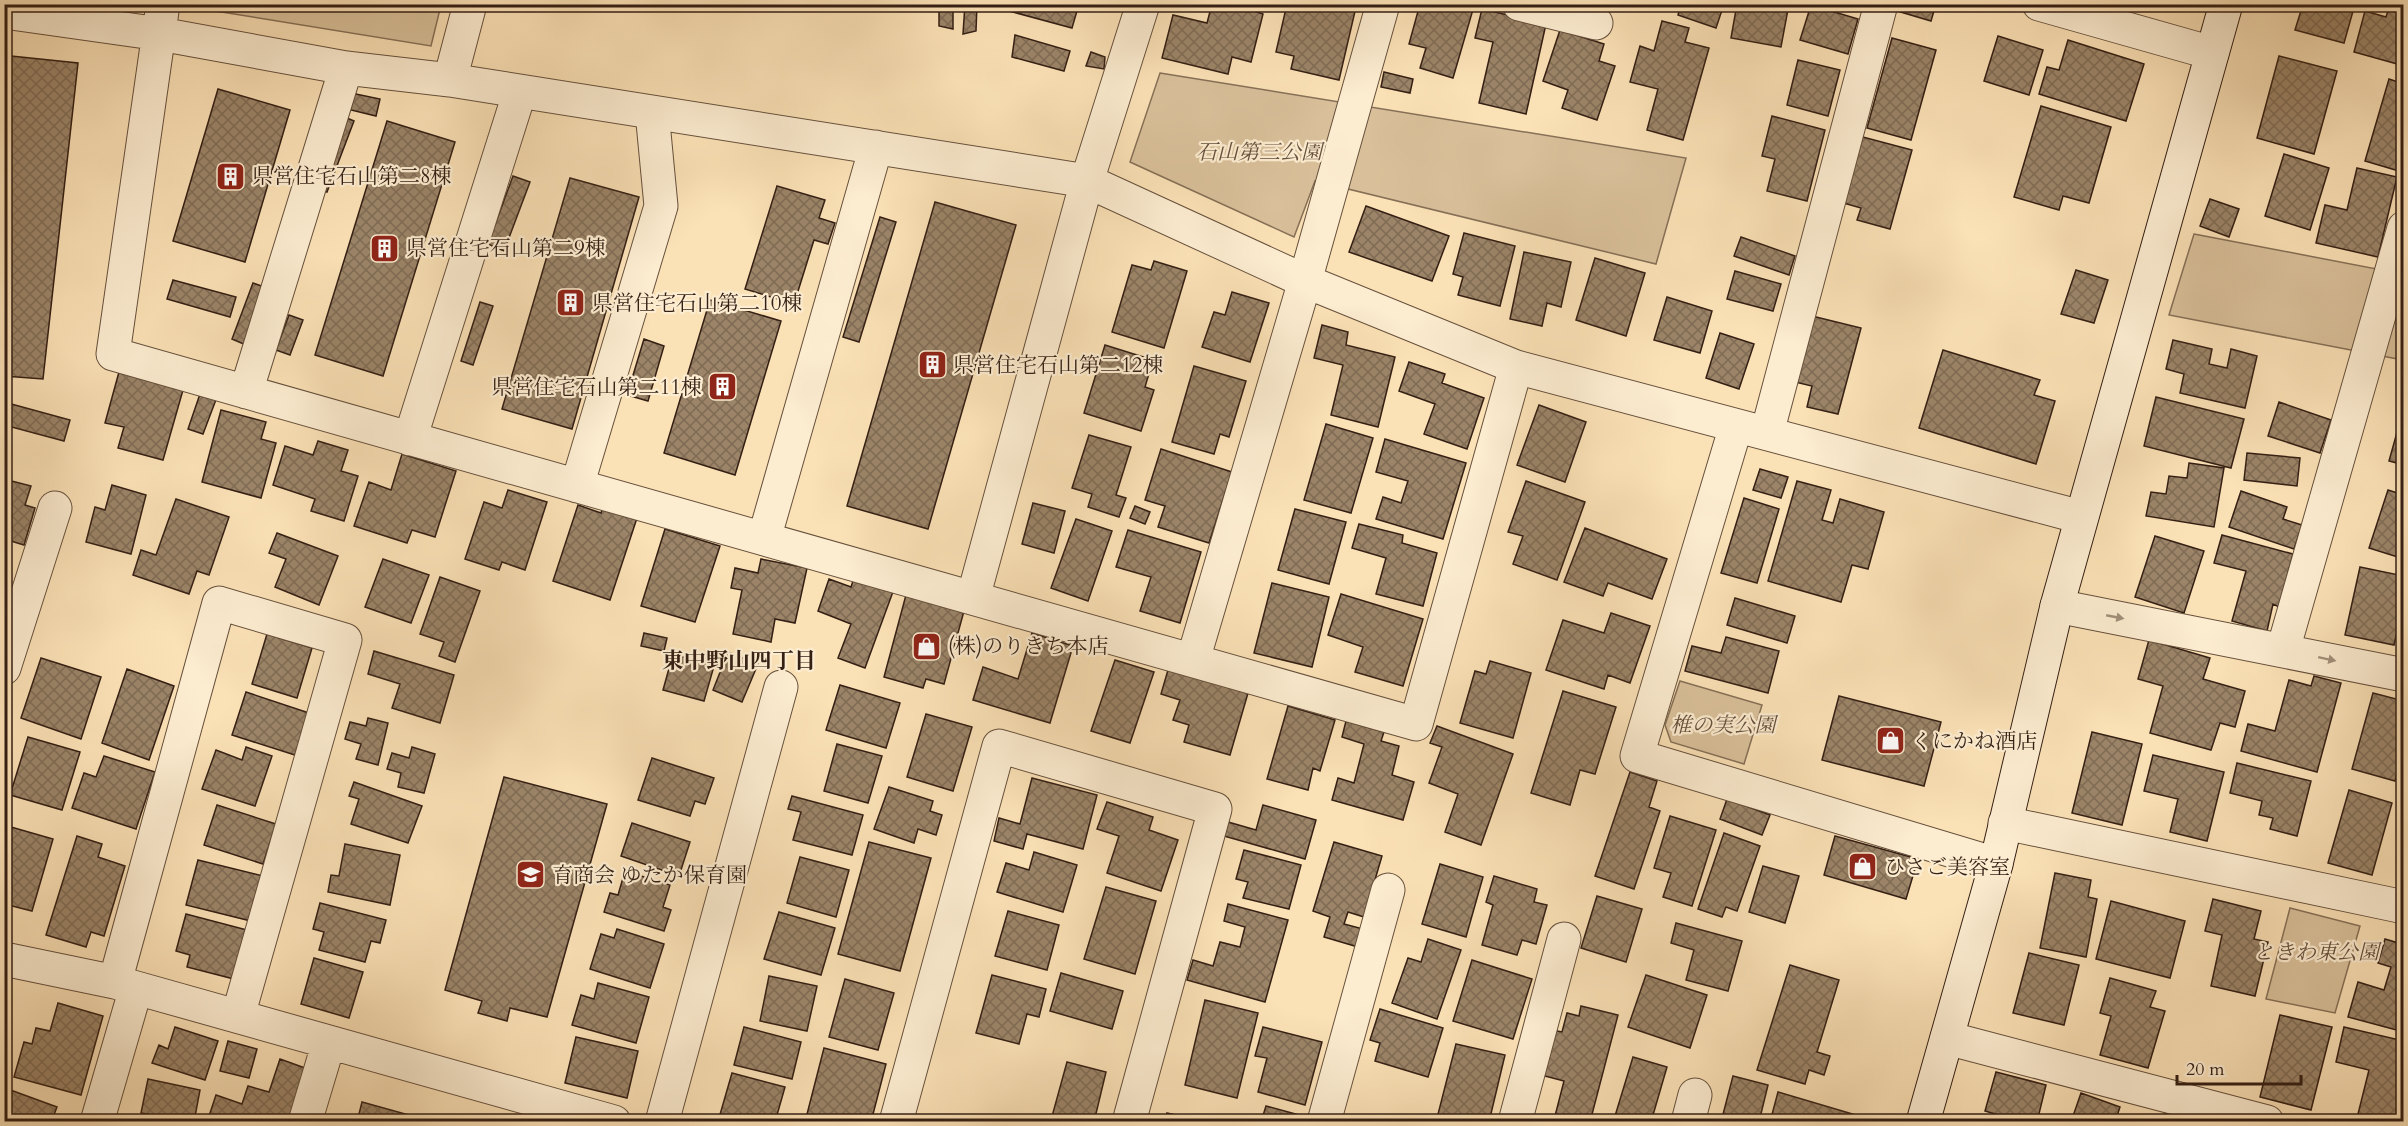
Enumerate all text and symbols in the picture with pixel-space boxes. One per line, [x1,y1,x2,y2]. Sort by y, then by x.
park label: 石山第三公園 [1196,138,1325,167]
building icon: 県営住宅石山第二8棟 [215,160,247,192]
place label: 県営住宅石山第二8棟 [252,162,452,191]
building icon: 県営住宅石山第二9棟 [369,232,401,264]
place label: 県営住宅石山第二9棟 [406,234,606,263]
building icon: 県営住宅石山第二10棟 [555,287,587,319]
place label: 県営住宅石山第二10棟 [592,289,803,318]
building icon: 県営住宅石山第二12棟 [916,349,948,381]
place label: 県営住宅石山第二12棟 [953,351,1164,380]
building icon: 県営住宅石山第二11棟 [707,371,739,403]
place label: 県営住宅石山第二11棟 [491,373,702,402]
one-way arrow [2105,613,2124,622]
shop icon: (株)のりきち本店 [911,630,943,662]
place label: (株)のりきち本店 [948,632,1108,661]
district label: 東中野山四丁目 [662,646,816,676]
one-way arrow [2317,655,2336,664]
park label: 椎の実公園 [1671,711,1778,740]
shop icon: くにかね酒店 [1874,725,1906,757]
place label: くにかね酒店 [1911,727,2037,756]
shop icon: ひさご美容室 [1847,851,1879,883]
place label: ひさご美容室 [1884,853,2010,882]
school or university icon: 育商会 ゆたか保育園 [515,859,547,891]
place label: 育商会 ゆたか保育園 [552,861,747,890]
park label: ときわ東公園 [2253,938,2382,967]
scale bar [2177,1048,2302,1086]
text: 20 m [2186,1057,2225,1082]

